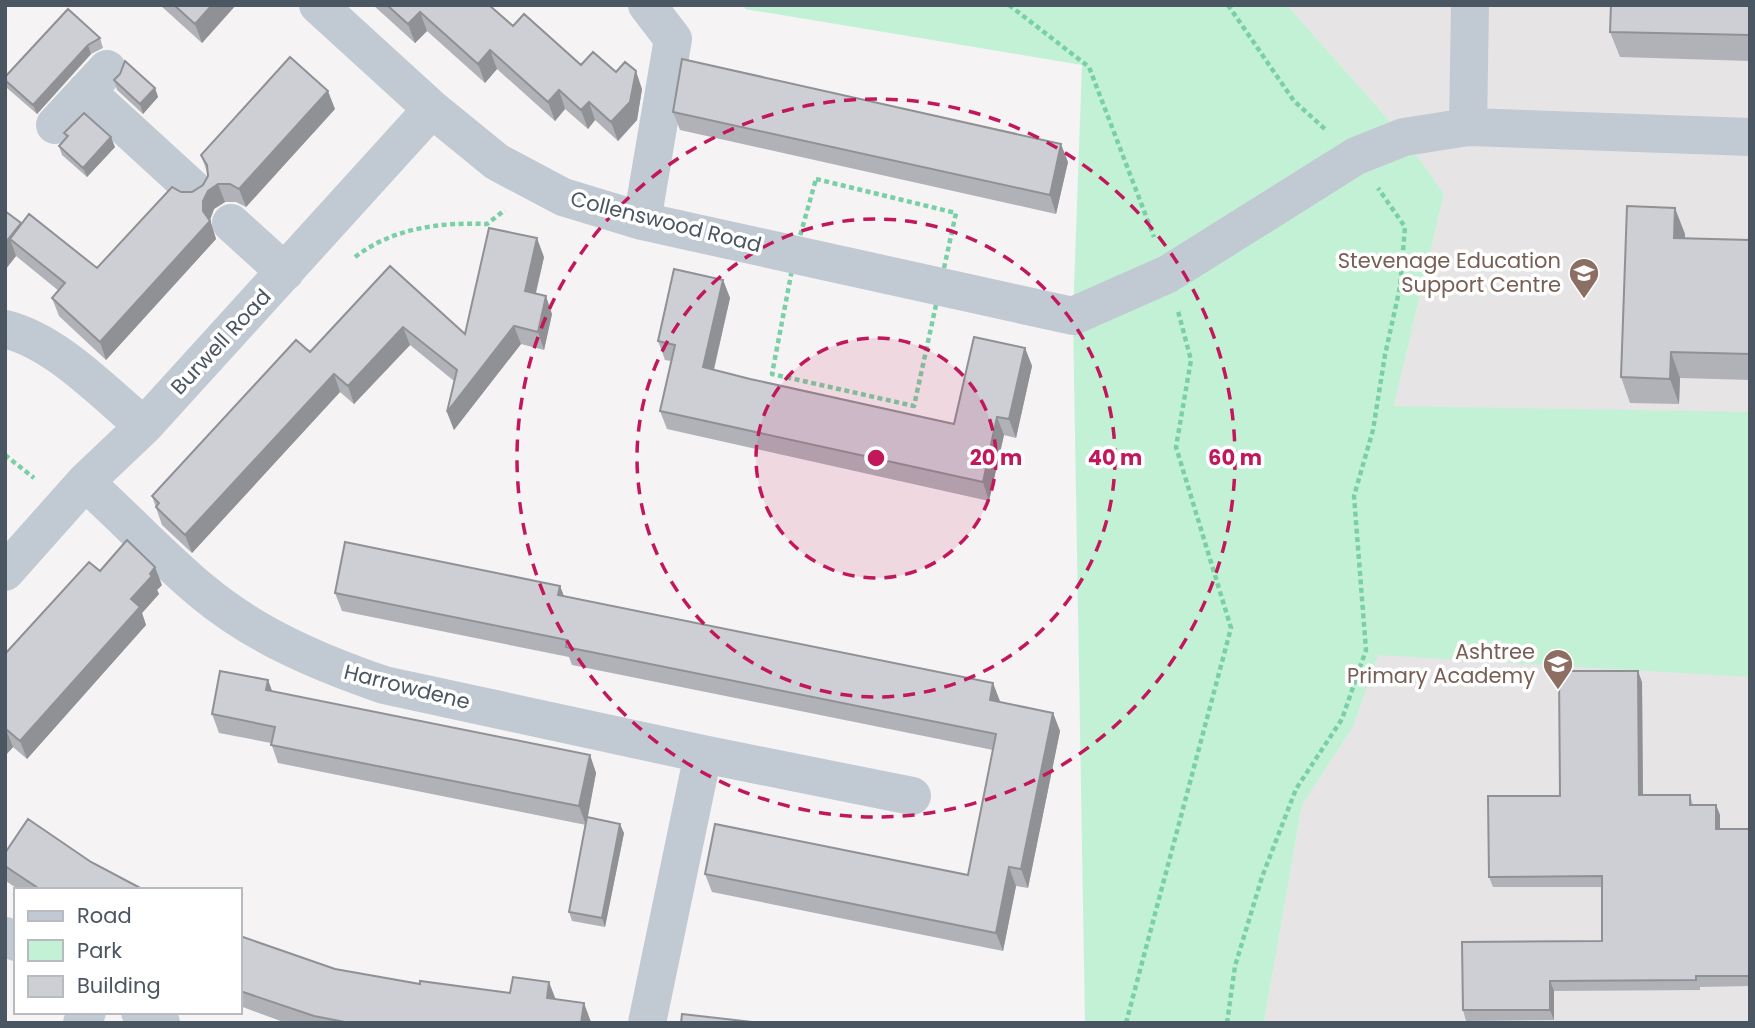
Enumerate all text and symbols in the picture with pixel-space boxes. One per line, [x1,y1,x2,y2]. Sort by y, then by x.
street label: Collenswood Road [568,184,765,259]
place label: Stevenage Education Support Centre [1338,246,1561,299]
school or university icon: Stevenage Education Support Centre [1567,256,1601,300]
street label: Burwell Road [164,282,277,401]
text: 20 m [970,443,1022,472]
text: 40 m [1088,443,1142,472]
text: 60 m [1208,443,1262,472]
centre of rings [864,446,888,470]
place label: Ashtree Primary Academy [1347,637,1535,690]
school or university icon: Ashtree Primary Academy [1541,647,1575,691]
street label: Harrowdene [341,657,473,716]
legend [14,888,242,1014]
text: Road [77,901,132,930]
text: Park [77,936,122,965]
text: Building [77,971,161,1000]

